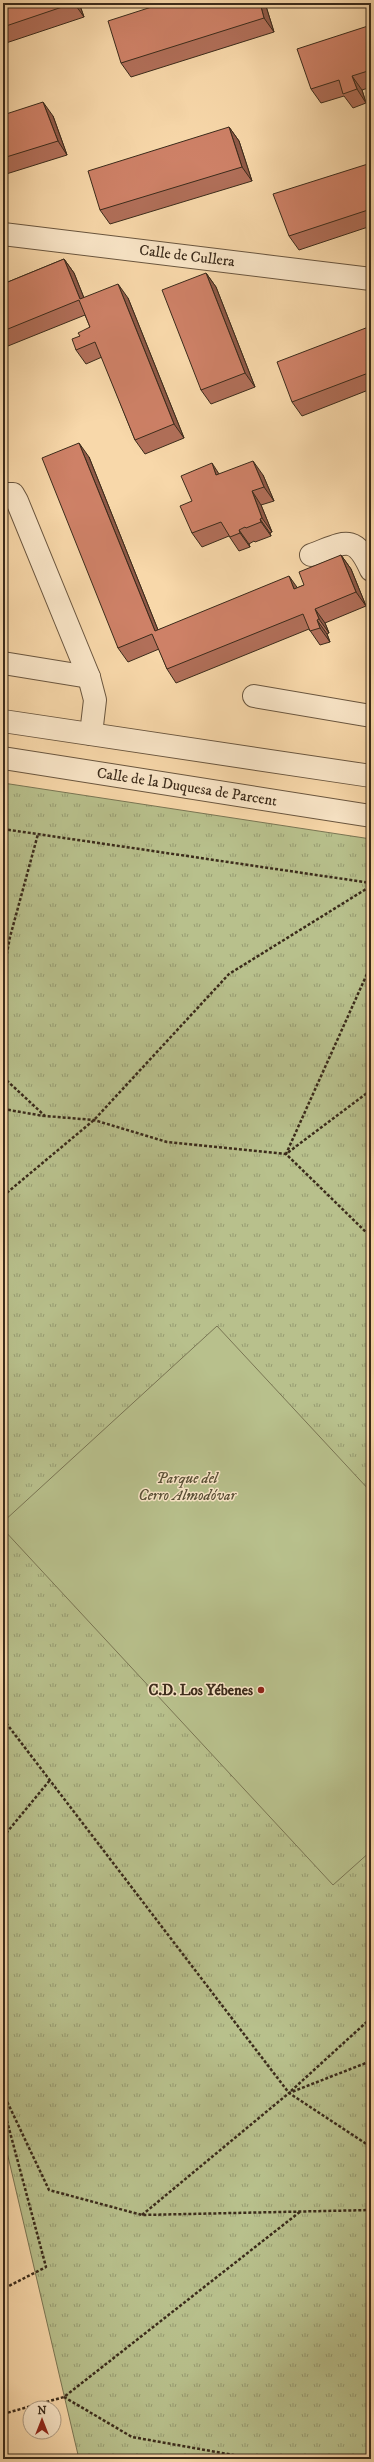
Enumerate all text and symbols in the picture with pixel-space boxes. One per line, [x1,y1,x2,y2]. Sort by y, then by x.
street label: Calle de Cullera [138,241,236,271]
street label: Calle de la Duquesa de Parcent [95,763,279,811]
park label: Parque del Cerro Almodóvar [138,1469,237,1505]
place label: C.D. Los Yébenes [148,1681,253,1700]
marker: C.D. Los Yébenes [256,1685,266,1695]
north arrow [22,2400,62,2440]
text: N [37,2404,47,2418]

